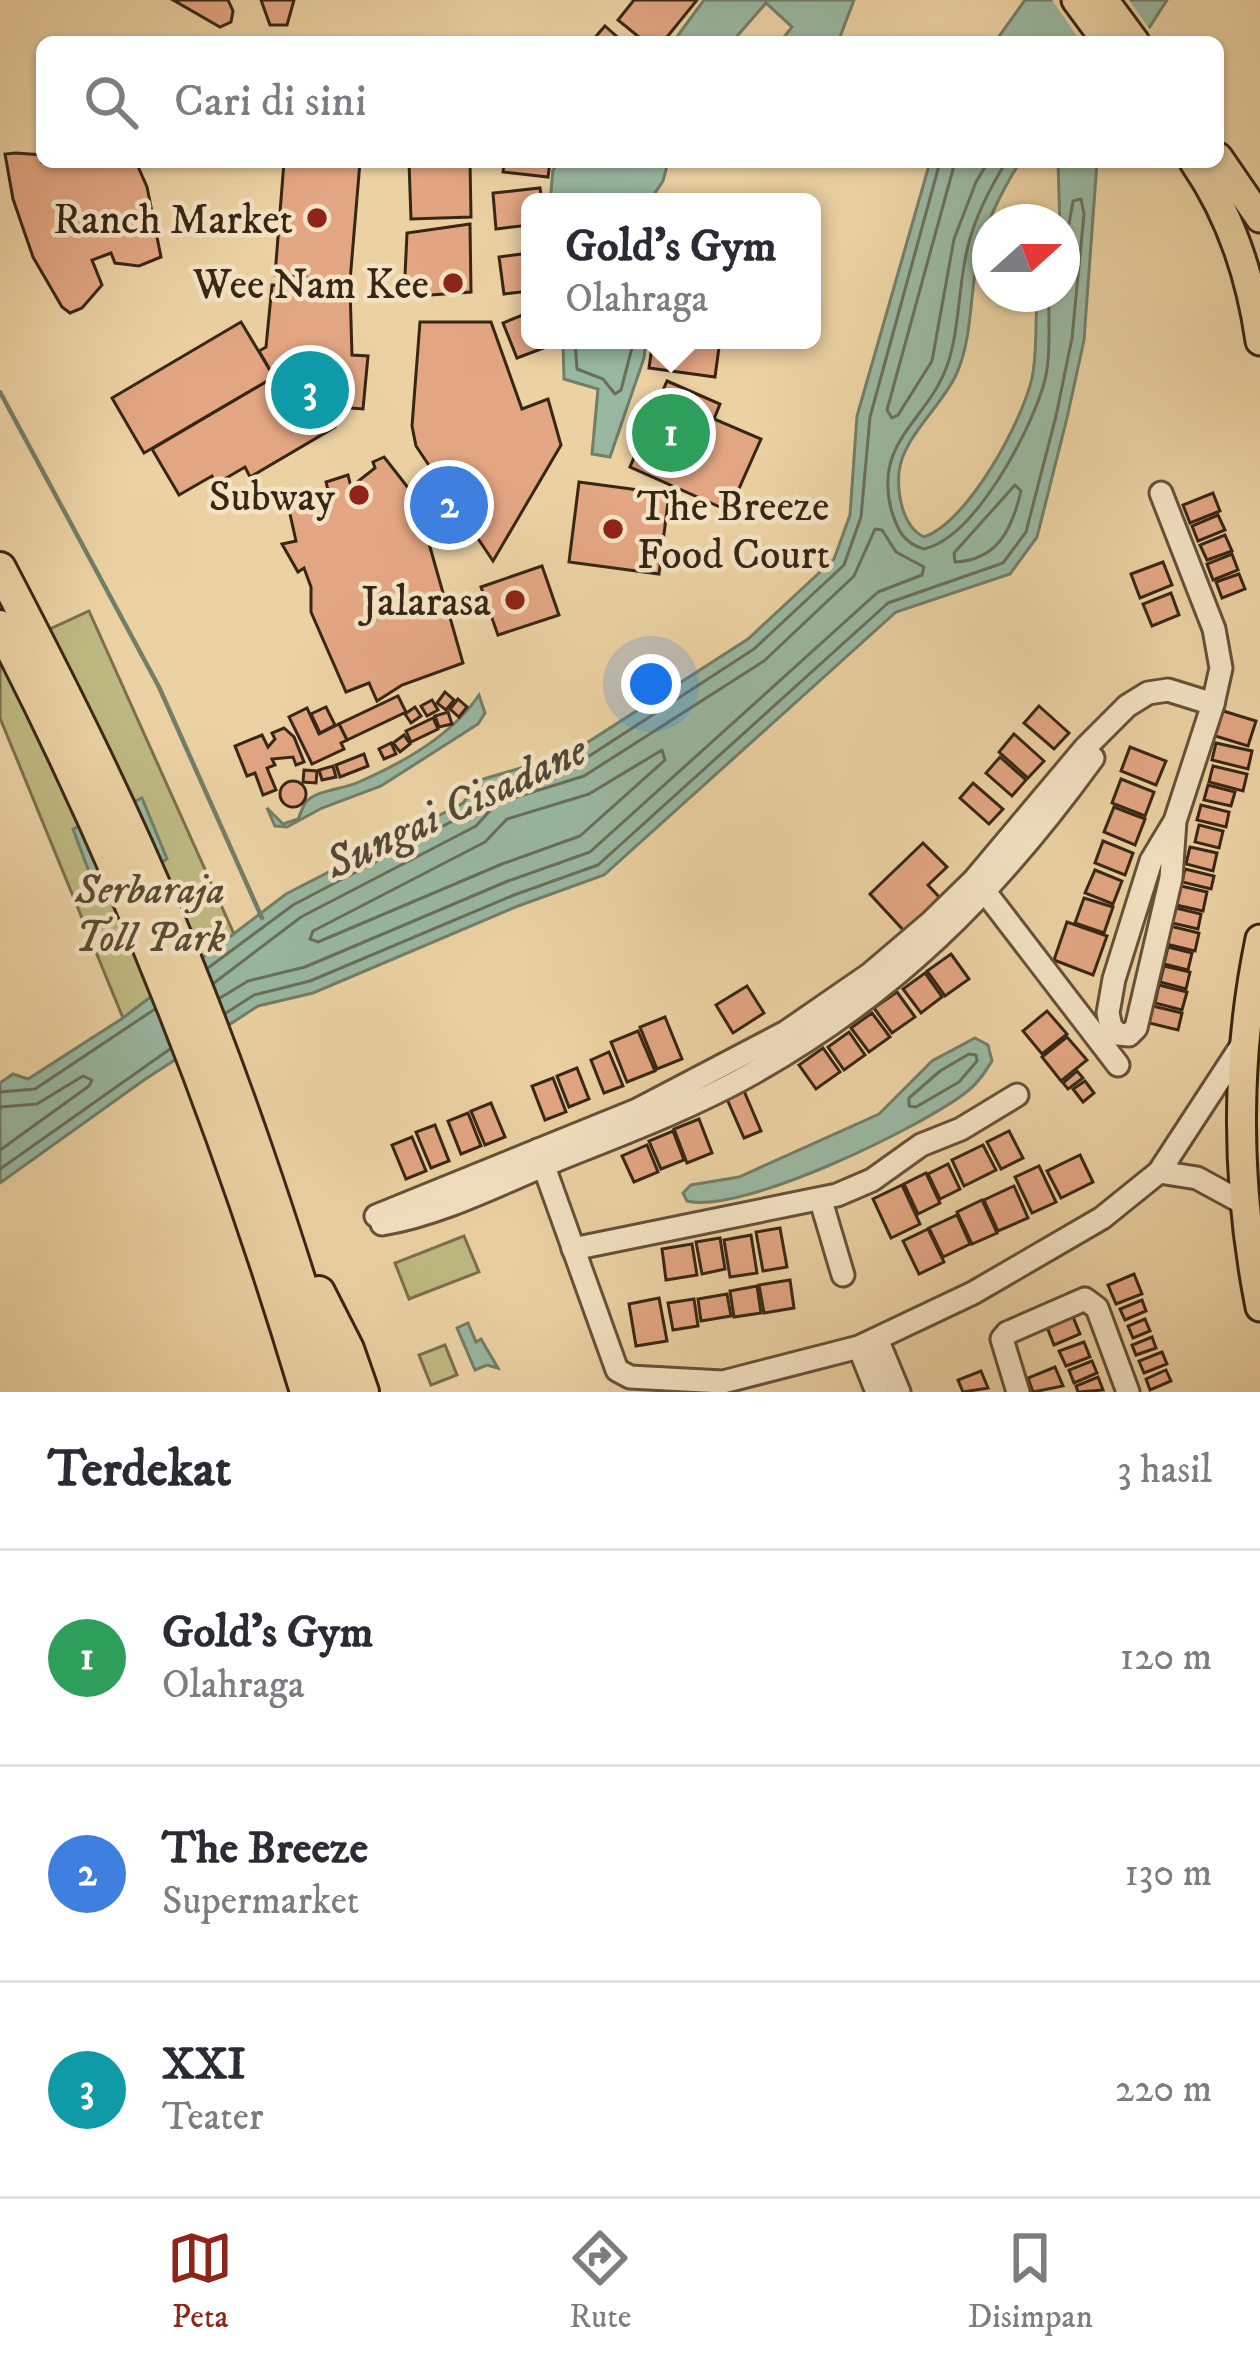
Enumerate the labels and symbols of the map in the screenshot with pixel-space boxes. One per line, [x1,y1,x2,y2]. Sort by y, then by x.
place label: Ranch Market [53,195,293,247]
north arrow [972,204,1080,312]
marker: Ranch Market [304,205,330,231]
place label: Wee Nam Kee [192,260,429,312]
marker: Wee Nam Kee [440,270,466,296]
pin: 3 [271,345,349,435]
pin: 1 [632,388,710,478]
pin: 2 [410,460,488,550]
place label: Subway [209,472,336,524]
marker: Subway [346,482,372,508]
place label: The Breeze Food Court [637,482,830,582]
marker: The Breeze Food Court [600,516,626,542]
place label: Jalarasa [357,577,491,629]
marker: Jalarasa [502,587,528,613]
your location [621,654,681,714]
water label: Sungai Cisadane [316,722,598,893]
park label: Serbaraja Toll Park [74,865,226,965]

